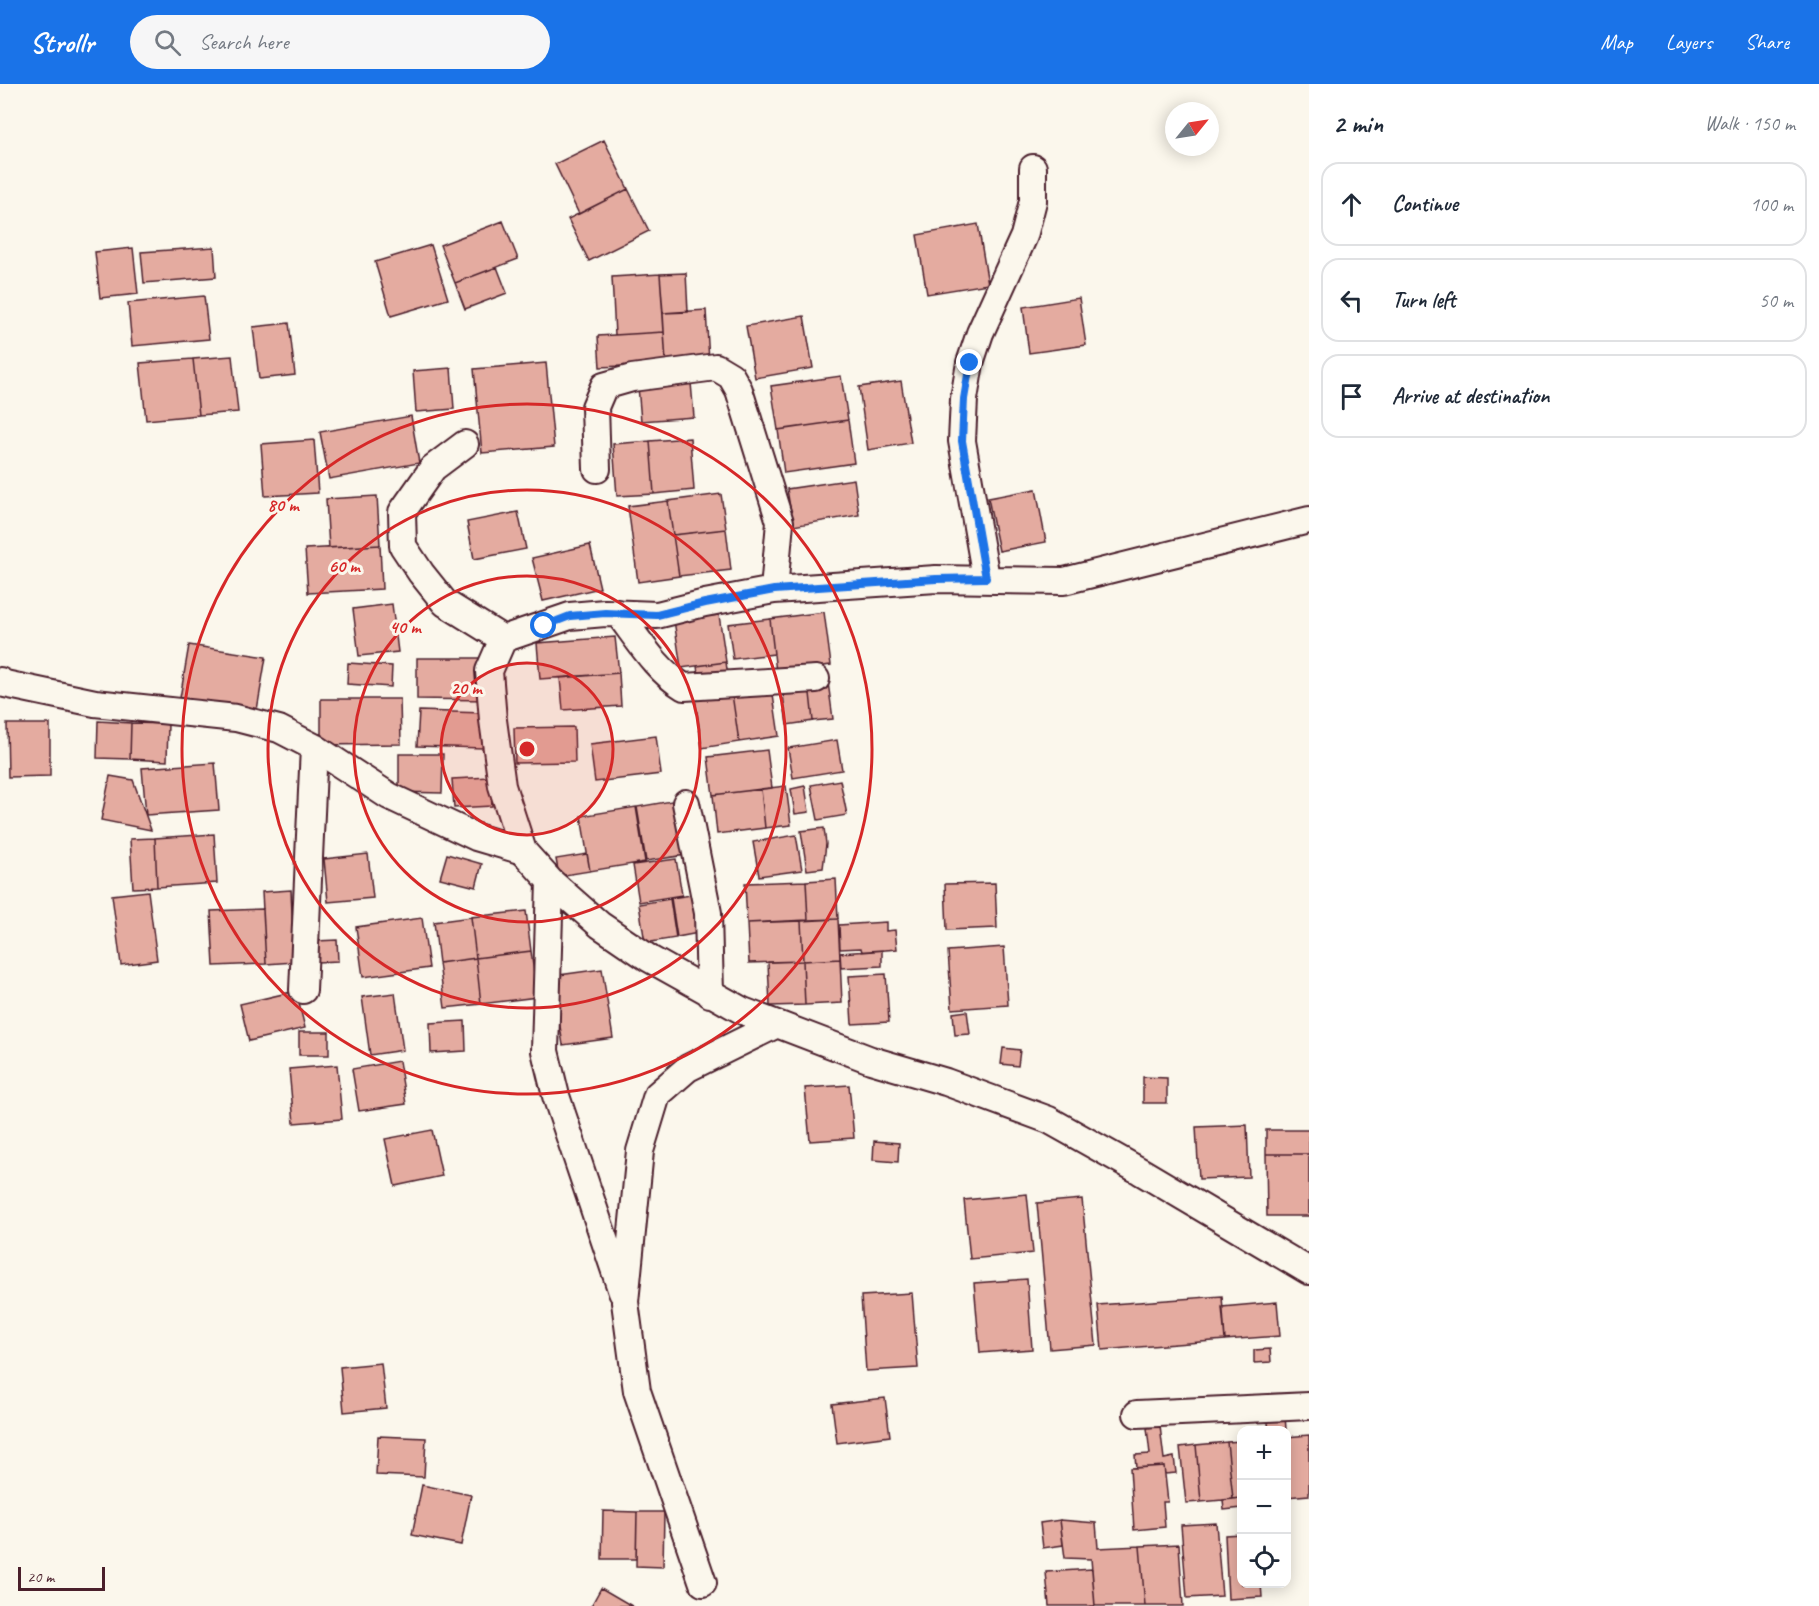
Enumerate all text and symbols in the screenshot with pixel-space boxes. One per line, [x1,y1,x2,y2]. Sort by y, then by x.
search box [130,15,550,69]
text: Strollr [30,25,94,60]
icon: search [151,26,184,59]
text: Search here [199,28,289,56]
text: Map [1600,29,1633,55]
text: Layers [1666,29,1712,55]
text: Share [1745,29,1789,55]
north arrow [1165,102,1219,156]
text: 2 min [1333,107,1383,140]
text: Walk · 150 m [1705,111,1795,136]
icon: ahead [1335,188,1368,221]
text: Continue [1392,190,1458,218]
text: 100 m [1750,192,1793,217]
icon: left [1335,284,1368,317]
text: Turn left [1392,286,1456,314]
text: 50 m [1759,288,1793,313]
route end [956,349,982,375]
icon: arrive [1335,380,1368,413]
text: Arrive at destination [1392,382,1549,410]
text: 80 m [268,494,300,516]
text: 60 m [328,555,361,577]
route start [530,612,556,638]
text: 40 m [390,616,422,638]
text: 20 m [451,677,483,699]
centre of rings [517,739,537,759]
map controls [1237,1426,1291,1588]
button: + [1237,1426,1291,1480]
button: − [1237,1480,1291,1534]
button: locate [1237,1534,1291,1588]
scale bar [18,1564,105,1592]
text: 20 m [27,1567,54,1587]

